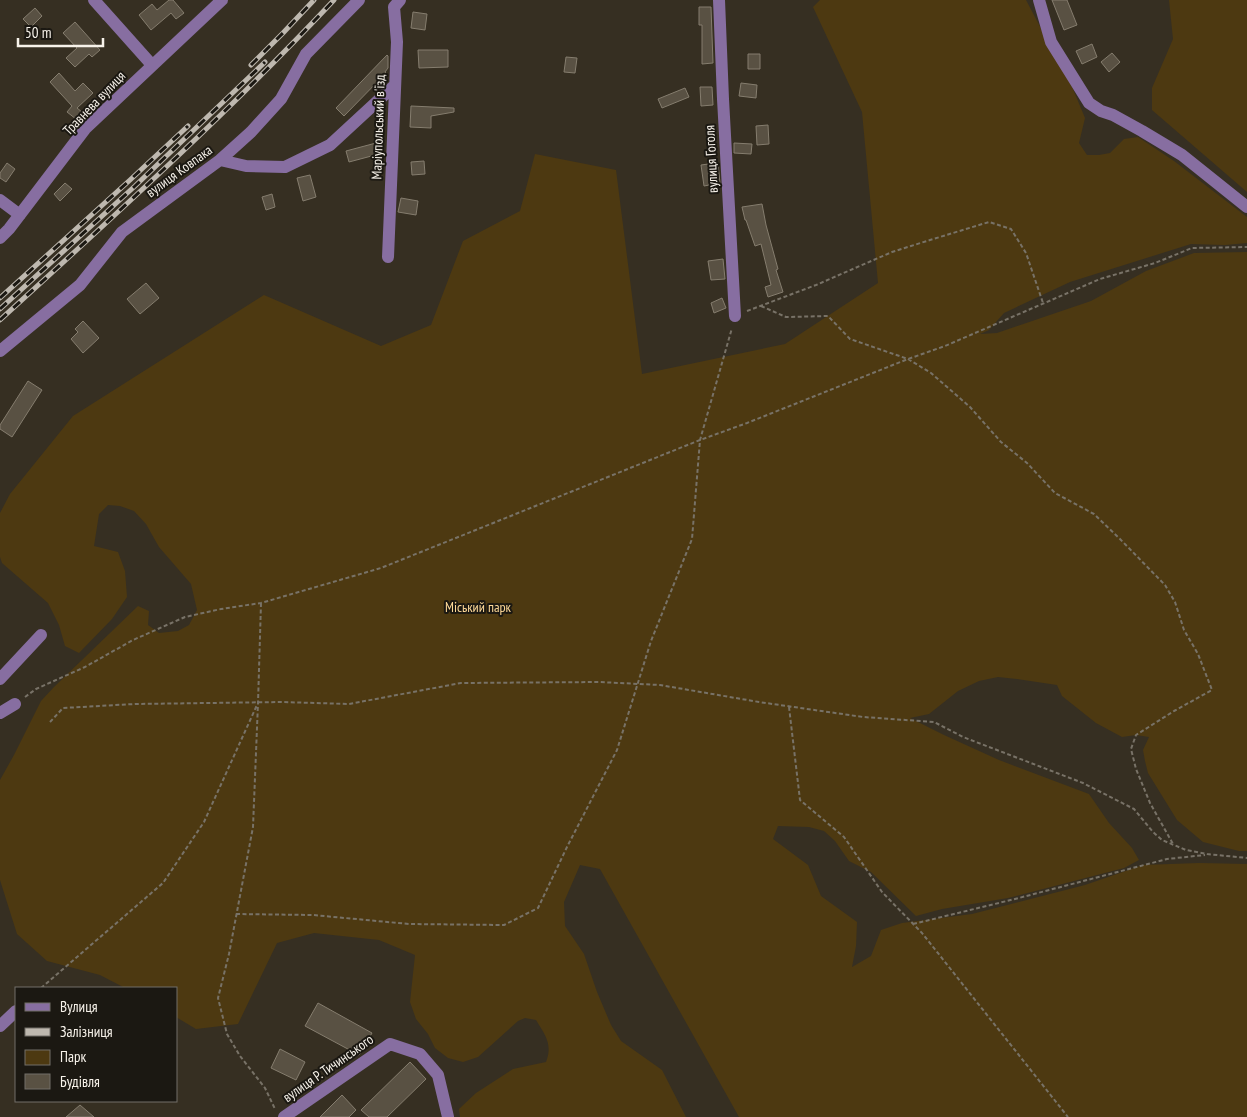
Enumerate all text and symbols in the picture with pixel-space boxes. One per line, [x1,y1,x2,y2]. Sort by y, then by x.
scale bar [18,15,102,47]
text: 50 m [25,23,51,42]
street label: Травнева вулиця [59,67,129,139]
street label: Маріупольський в'їзд [367,74,389,180]
street label: вулиця Гоголя [700,125,722,193]
street label: вулиця Ковпака [142,141,216,201]
park label: Міський парк [445,598,512,616]
legend [15,987,178,1102]
text: Вулиця [60,997,98,1016]
text: Залізниця [60,1022,113,1041]
street label: вулиця Р. Тичинського [279,1030,377,1106]
text: Парк [60,1047,86,1066]
text: Будівля [60,1072,100,1091]

